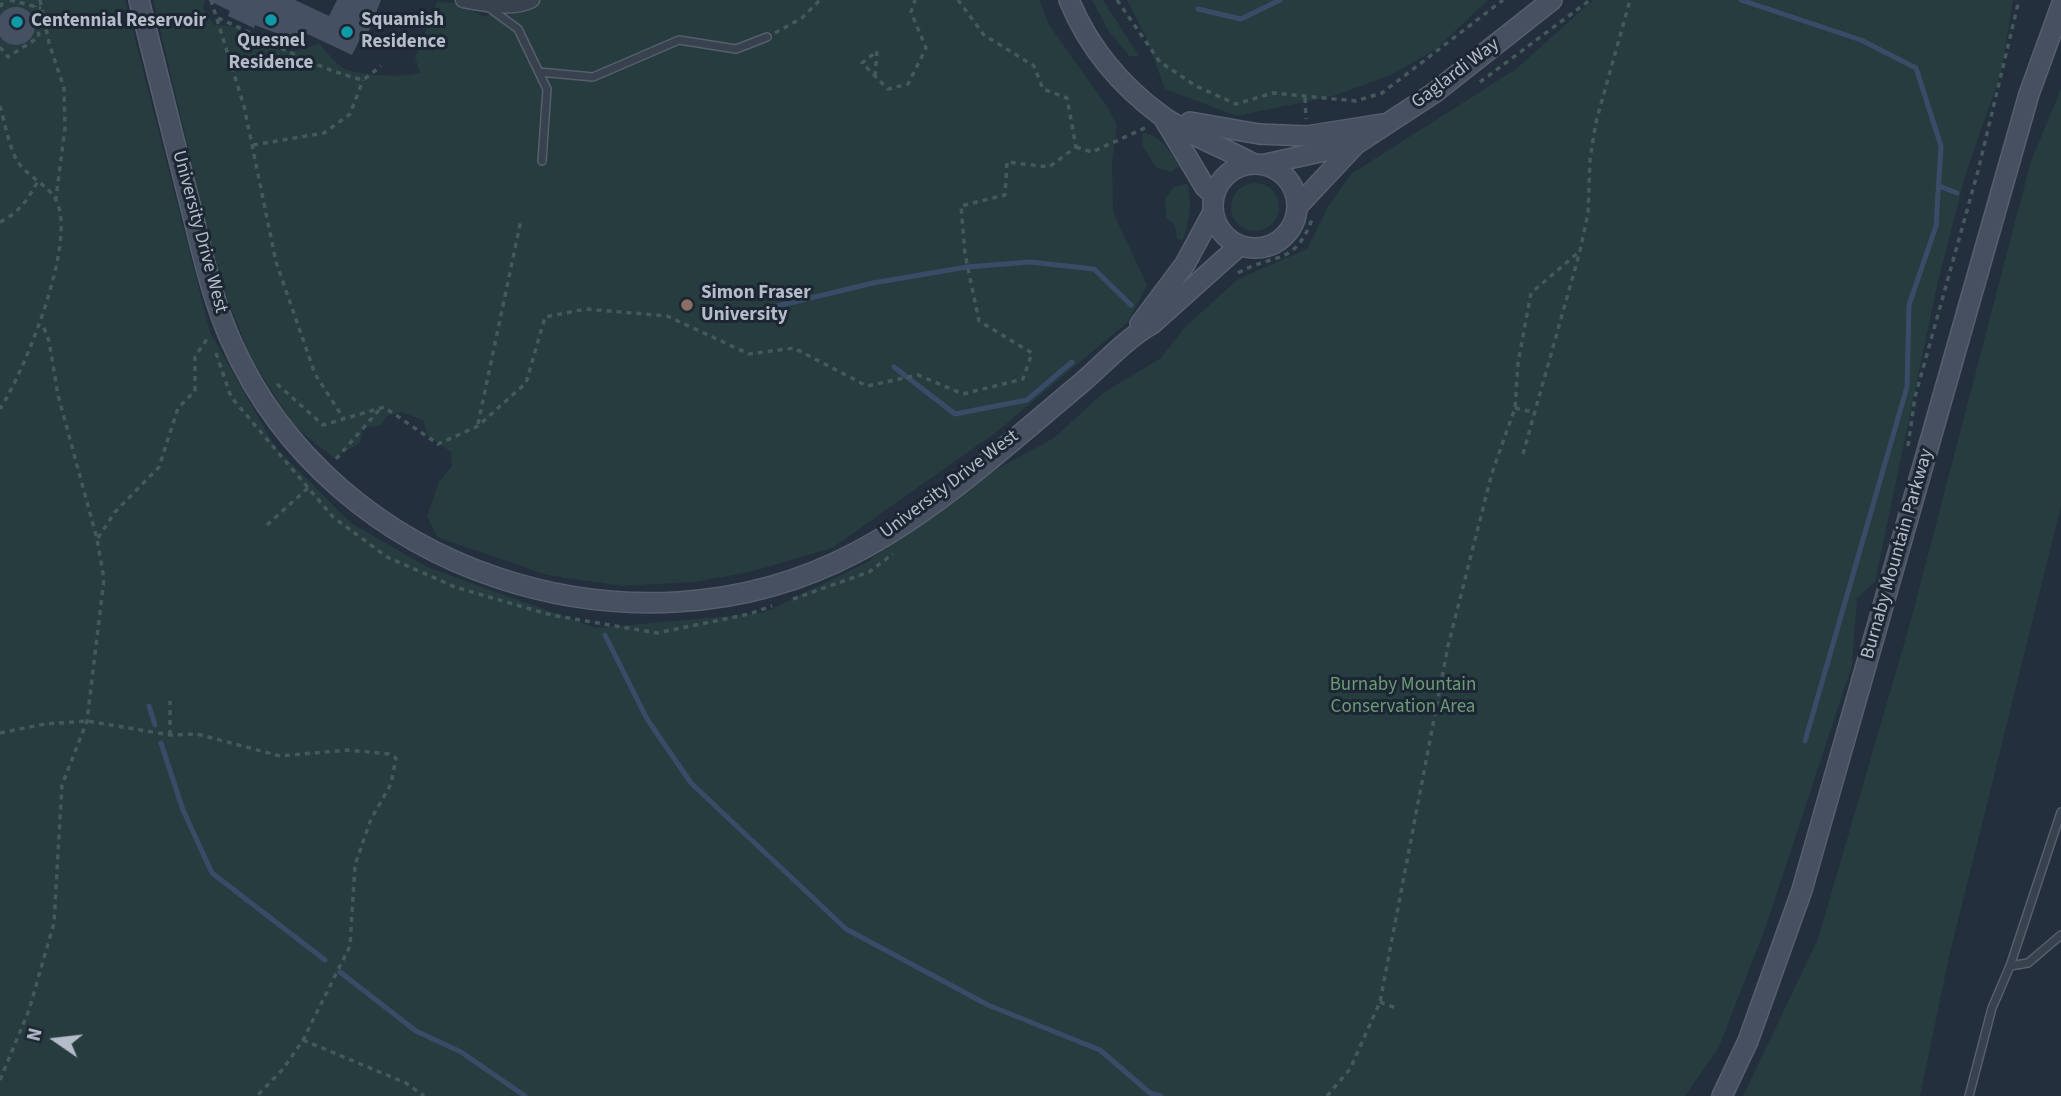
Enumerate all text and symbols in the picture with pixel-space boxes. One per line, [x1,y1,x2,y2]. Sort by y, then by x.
place label: Squamish Residence [361,10,446,54]
place label: Centennial Reservoir [31,11,206,33]
marker: Quesnel Residence [263,12,279,28]
marker: Centennial Reservoir [9,14,25,30]
marker: Squamish Residence [339,24,355,40]
place label: Quesnel Residence [229,31,313,75]
street label: Gaglardi Way [1408,34,1504,114]
street label: University Drive West [166,148,232,316]
place label: Simon Fraser University [701,283,811,327]
marker: Simon Fraser University [679,297,695,313]
street label: University Drive West [876,426,1024,544]
street label: Burnaby Mountain Parkway [1857,446,1939,662]
park label: Burnaby Mountain Conservation Area [1330,675,1476,719]
north arrow [21,1005,91,1075]
text: N [21,1025,50,1044]

